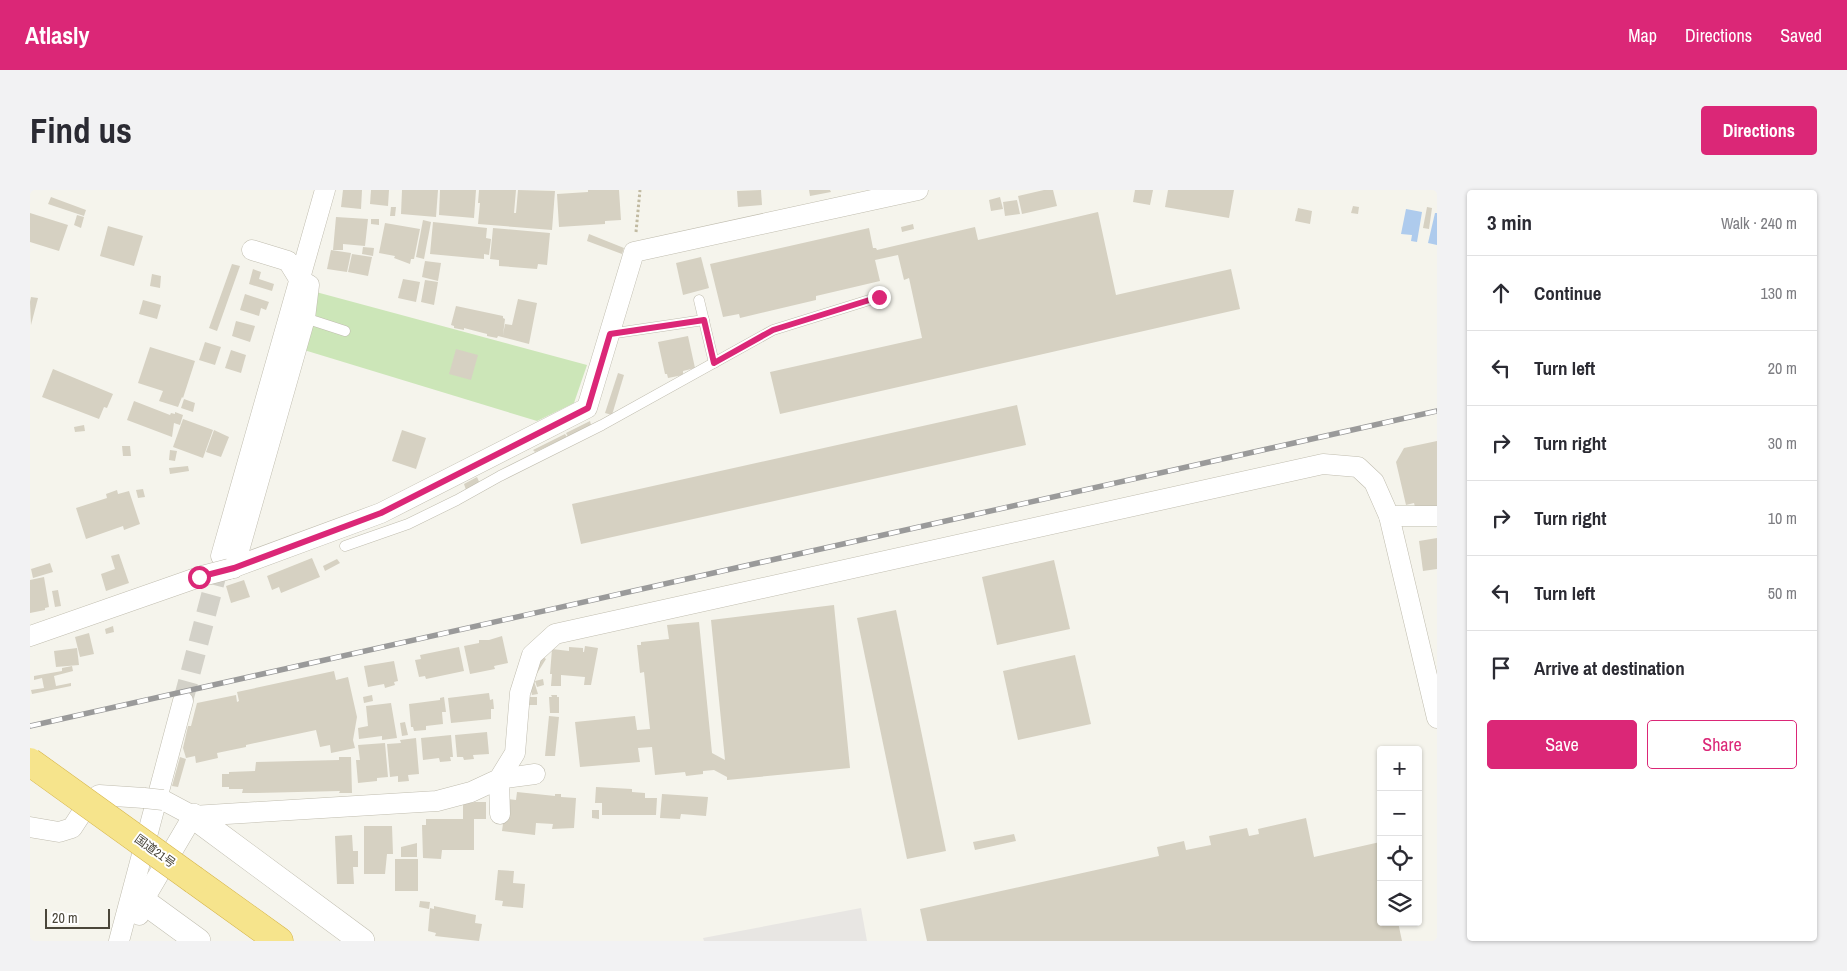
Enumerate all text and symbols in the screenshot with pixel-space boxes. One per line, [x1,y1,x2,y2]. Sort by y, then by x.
text: Atlasly [25,19,90,51]
text: Map [1628,23,1657,48]
text: Directions [1685,23,1752,48]
text: Saved [1780,23,1822,48]
button: Directions [1701,106,1817,155]
text: Find us [30,107,132,154]
text: 3 min [1487,208,1532,237]
text: Walk · 240 m [1721,212,1797,234]
icon: ahead [1487,279,1515,307]
text: Continue [1534,280,1602,306]
text: 130 m [1761,282,1797,304]
route end [868,286,891,309]
icon: left [1487,354,1515,382]
text: Turn left [1534,355,1595,381]
text: 20 m [1768,357,1797,379]
icon: right [1487,429,1515,457]
text: Turn right [1534,430,1606,456]
text: 30 m [1768,432,1797,454]
icon: right [1487,504,1515,532]
text: Turn right [1534,505,1606,531]
text: 10 m [1768,507,1797,529]
route start [188,566,211,589]
icon: left [1487,579,1515,607]
text: Turn left [1534,580,1595,606]
text: 50 m [1768,582,1797,604]
icon: arrive [1487,654,1515,682]
text: Arrive at destination [1534,655,1685,681]
button: Save [1487,720,1637,769]
button: Share [1647,720,1797,769]
map controls [1377,746,1422,926]
button: + [1377,746,1422,791]
button: − [1377,791,1422,836]
street label: 国道21号 [131,831,179,871]
button: locate [1377,836,1422,881]
button: layers [1377,881,1422,926]
scale bar [45,906,110,929]
text: 20 m [52,909,78,927]

